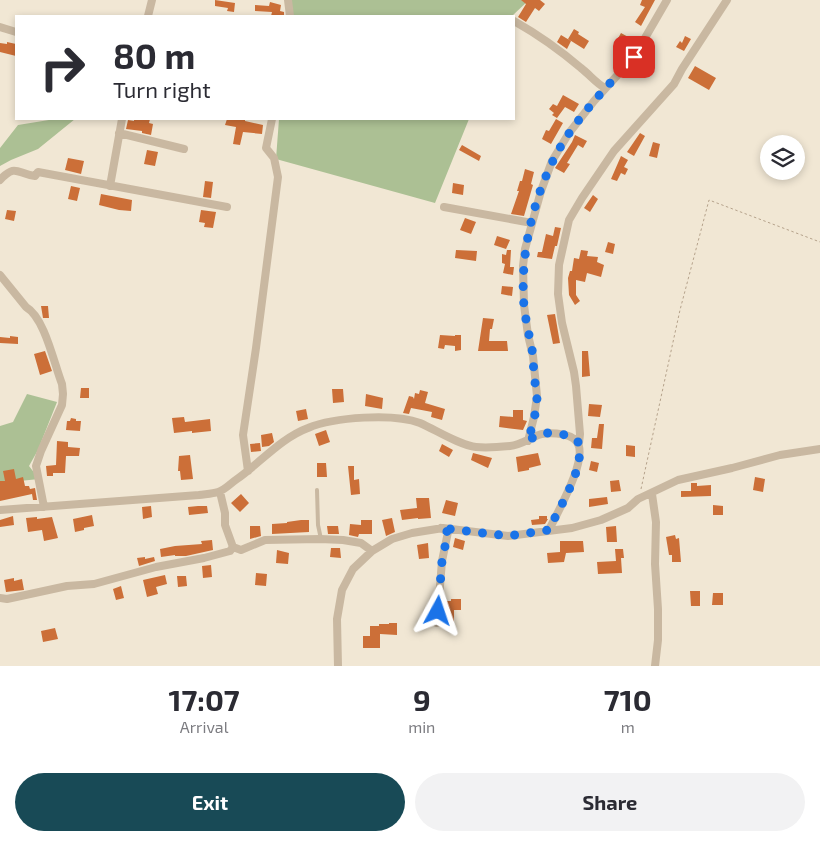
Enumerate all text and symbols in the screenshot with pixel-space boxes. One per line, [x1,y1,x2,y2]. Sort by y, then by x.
text: 80 m [113,34,195,76]
icon: right [30,35,95,100]
pin [613,36,655,78]
icon: arrive [620,43,648,71]
text: Turn right [113,76,211,102]
map controls [760,135,805,180]
button: layers [760,135,805,180]
position arrow [411,584,463,636]
text: 17:07 [168,681,240,717]
text: 9 [413,681,431,717]
text: 710 [604,681,652,717]
text: Arrival [180,717,228,736]
text: min [408,717,435,736]
text: m [621,717,635,736]
button: Exit [15,773,405,831]
button: Share [415,773,805,831]

